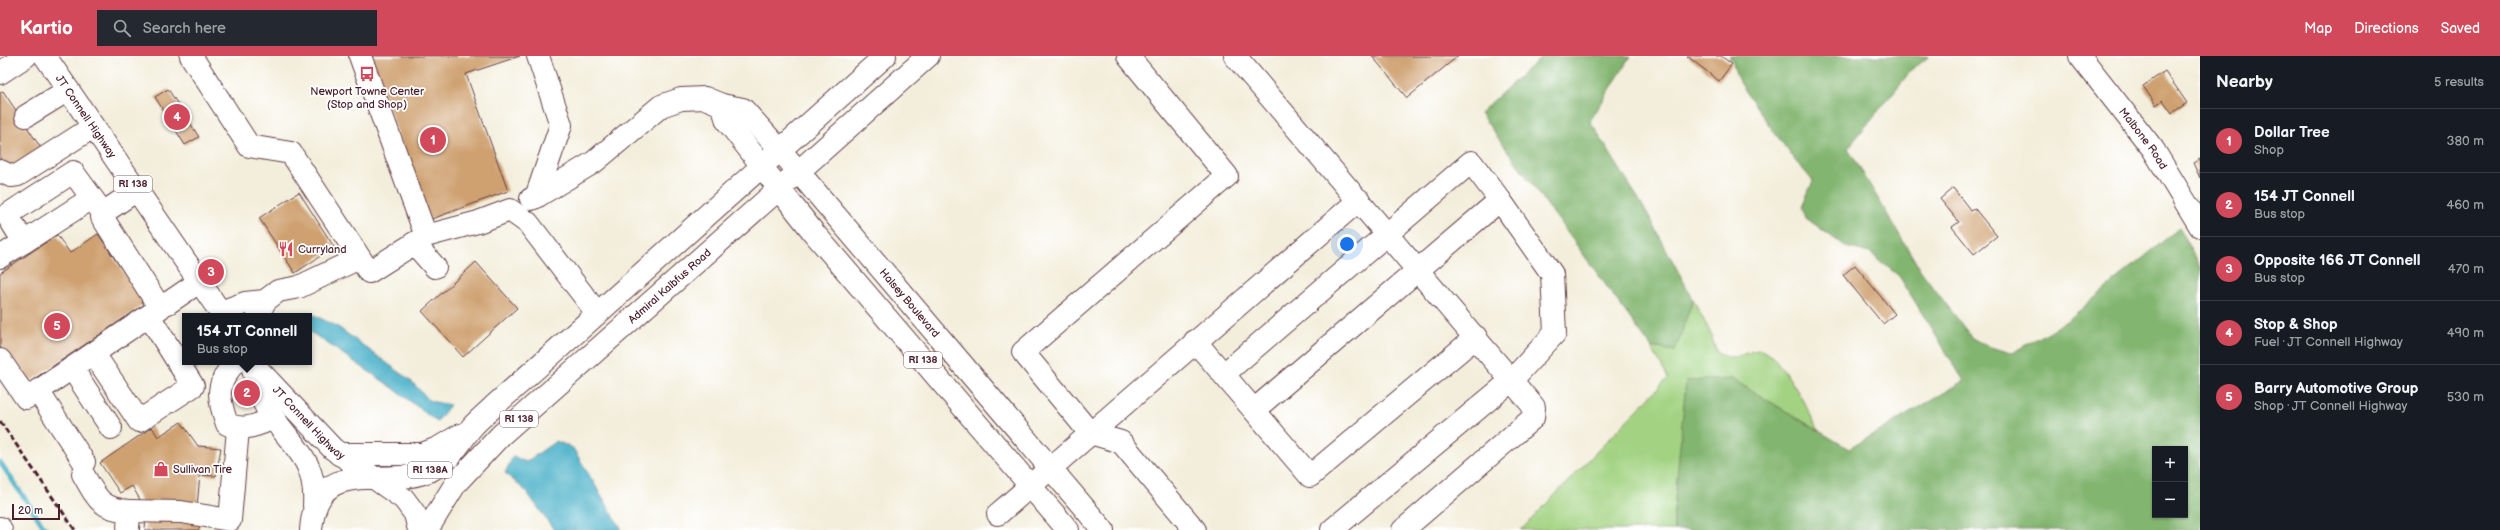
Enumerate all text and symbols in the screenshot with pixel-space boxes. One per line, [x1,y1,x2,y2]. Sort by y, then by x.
search box [97,10,377,46]
text: Kartio [20,17,73,40]
icon: search [111,17,133,39]
text: Search here [143,19,226,38]
text: Map [2304,20,2332,37]
text: Directions [2354,20,2419,37]
text: Saved [2441,20,2480,37]
bus stop icon: Newport Towne Center (Stop and Shop) [358,65,376,83]
street label: JT Connell Highway [53,72,119,160]
text: Nearby [2216,72,2273,92]
text: 5 results [2434,74,2484,90]
place label: Newport Towne Center (Stop and Shop) [310,85,425,111]
pin: 4 [164,102,190,132]
street label: Malbone Road [2117,105,2170,171]
text: Dollar Tree [2254,123,2330,142]
pin: 1 [420,125,446,155]
text: 1 [2226,133,2232,149]
text: 380 m [2447,133,2484,149]
text: Shop [2254,142,2284,158]
road number: RI 138 [114,176,152,192]
text: 154 JT Connell [2254,187,2355,206]
text: 2 [2225,197,2233,213]
text: 460 m [2446,197,2484,213]
text: Bus stop [2254,206,2305,222]
your location [1337,234,1357,254]
restaurant icon: Curryland [277,240,295,258]
place label: Curryland [298,243,347,256]
street label: Admiral Kalbfus Road [625,246,713,326]
text: Opposite 166 JT Connell [2254,251,2421,270]
pin: 3 [198,257,224,287]
text: 3 [2225,261,2233,277]
text: 470 m [2448,261,2484,277]
street label: Halsey Boulevard [877,266,943,340]
text: Bus stop [2254,270,2305,286]
pin: 5 [44,311,70,341]
popup [182,313,312,365]
text: Stop & Shop [2254,315,2338,334]
text: 154 JT Connell [197,322,297,341]
text: 4 [2225,325,2233,341]
text: 490 m [2447,325,2484,341]
text: Fuel · JT Connell Highway [2254,334,2403,350]
text: Bus stop [197,341,248,357]
road number: RI 138 [904,352,942,368]
pin: 2 [234,378,260,408]
text: Barry Automotive Group [2254,379,2418,398]
street label: JT Connell Highway [270,383,348,462]
text: 5 [2225,389,2233,405]
text: 530 m [2447,389,2484,405]
text: Shop · JT Connell Highway [2254,398,2407,414]
road number: RI 138 [500,411,538,427]
map controls [2152,446,2188,518]
button: + [2152,446,2188,482]
shop icon: Sullivan Tire [152,460,170,478]
road number: RI 138A [408,462,452,478]
place label: Sullivan Tire [173,463,233,476]
button: − [2152,482,2188,518]
scale bar [12,502,60,521]
text: 20 m [18,504,43,517]

